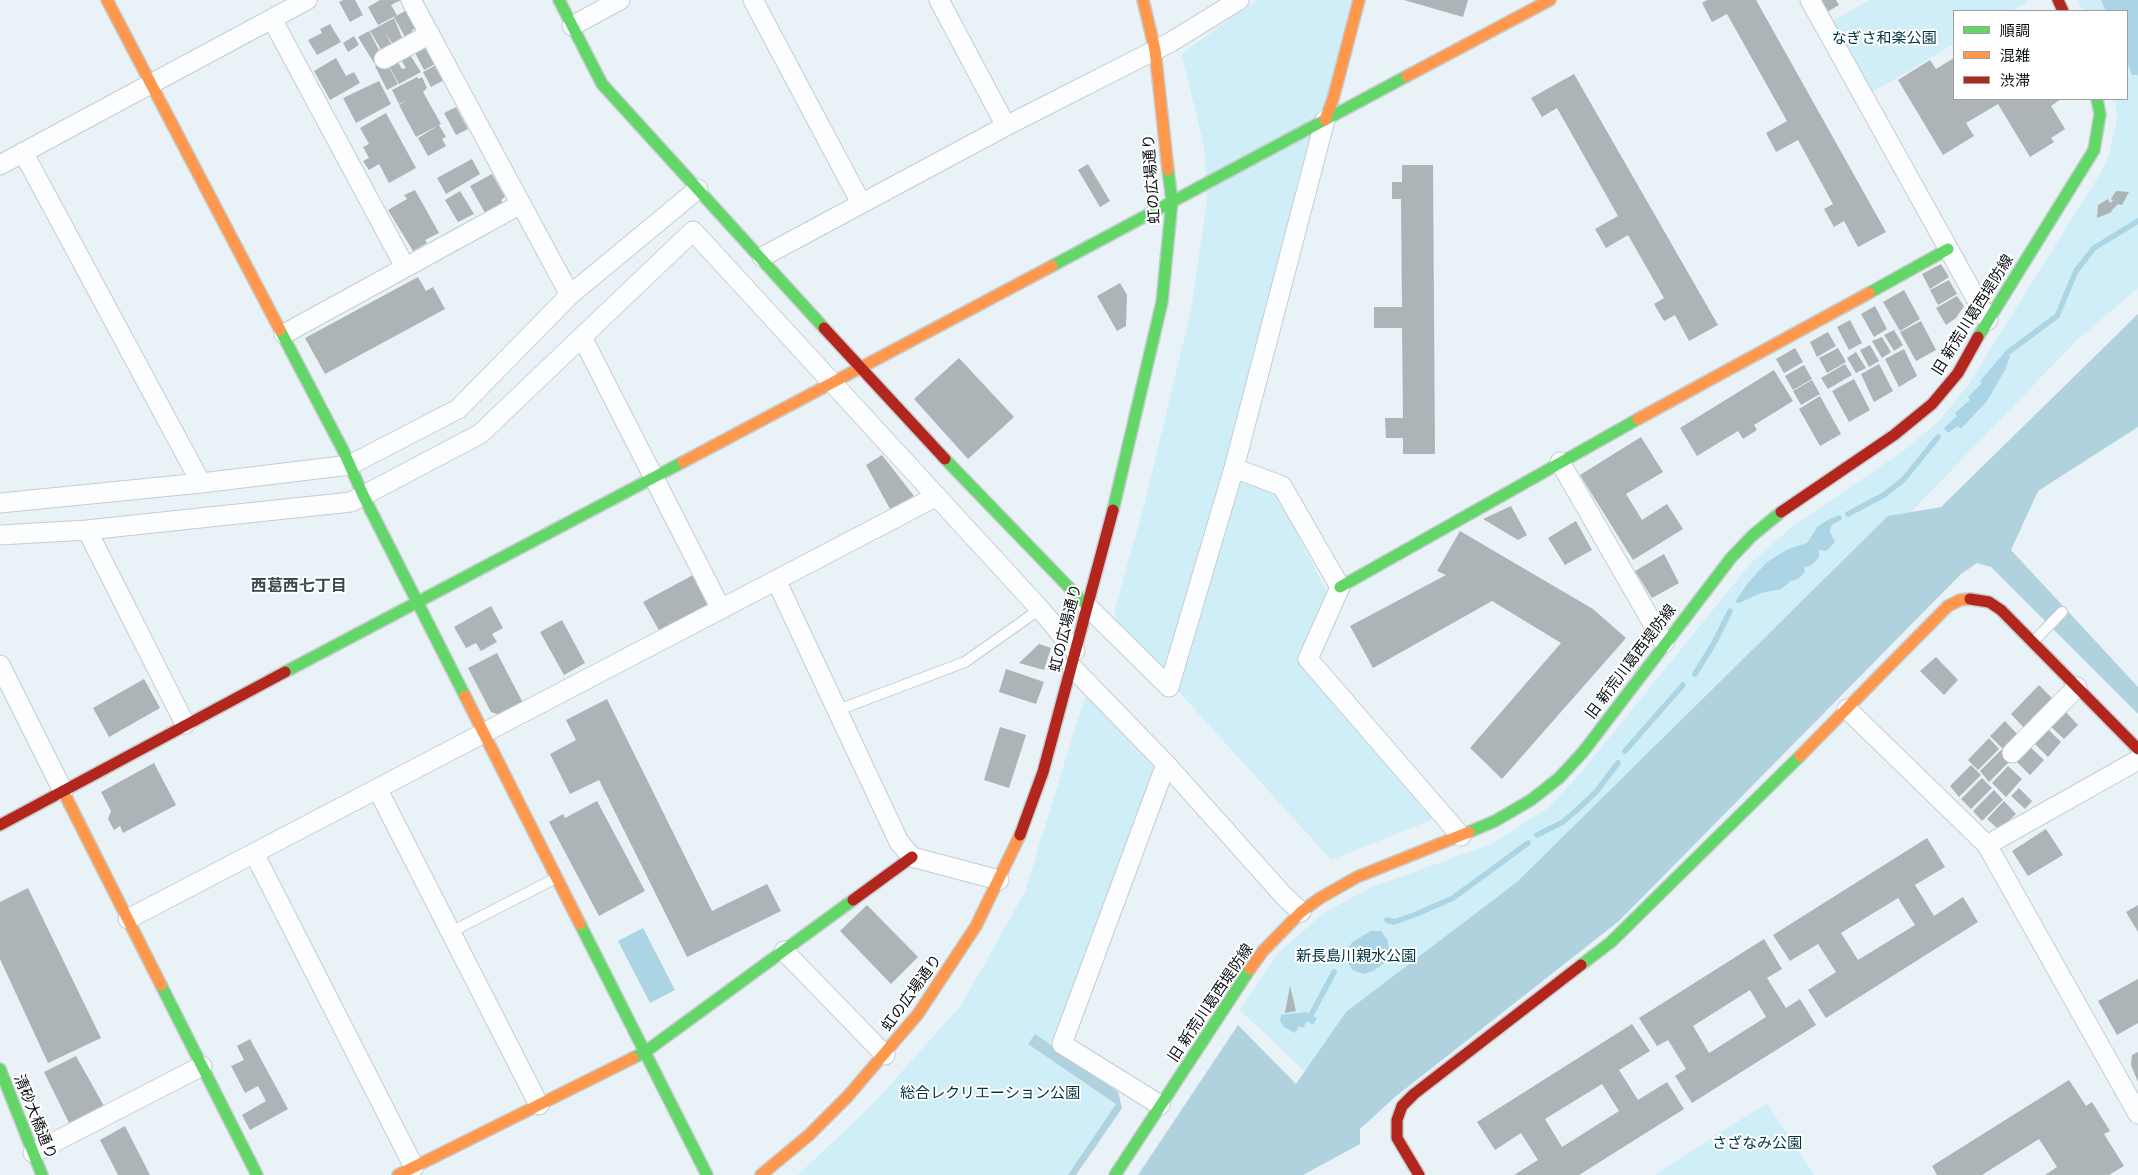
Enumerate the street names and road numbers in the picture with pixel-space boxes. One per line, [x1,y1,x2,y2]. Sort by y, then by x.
street label: 虹の広場通り [1140,133,1164,225]
street label: 旧 新荒川葛西堤防線 [1929,251,2017,379]
street label: 虹の広場通り [1046,582,1086,674]
street label: 旧 新荒川葛西堤防線 [1582,601,1680,723]
street label: 旧 新荒川葛西堤防線 [1165,940,1257,1066]
street label: 虹の広場通り [878,951,946,1035]
street label: 清砂大橋通り [10,1072,60,1162]

